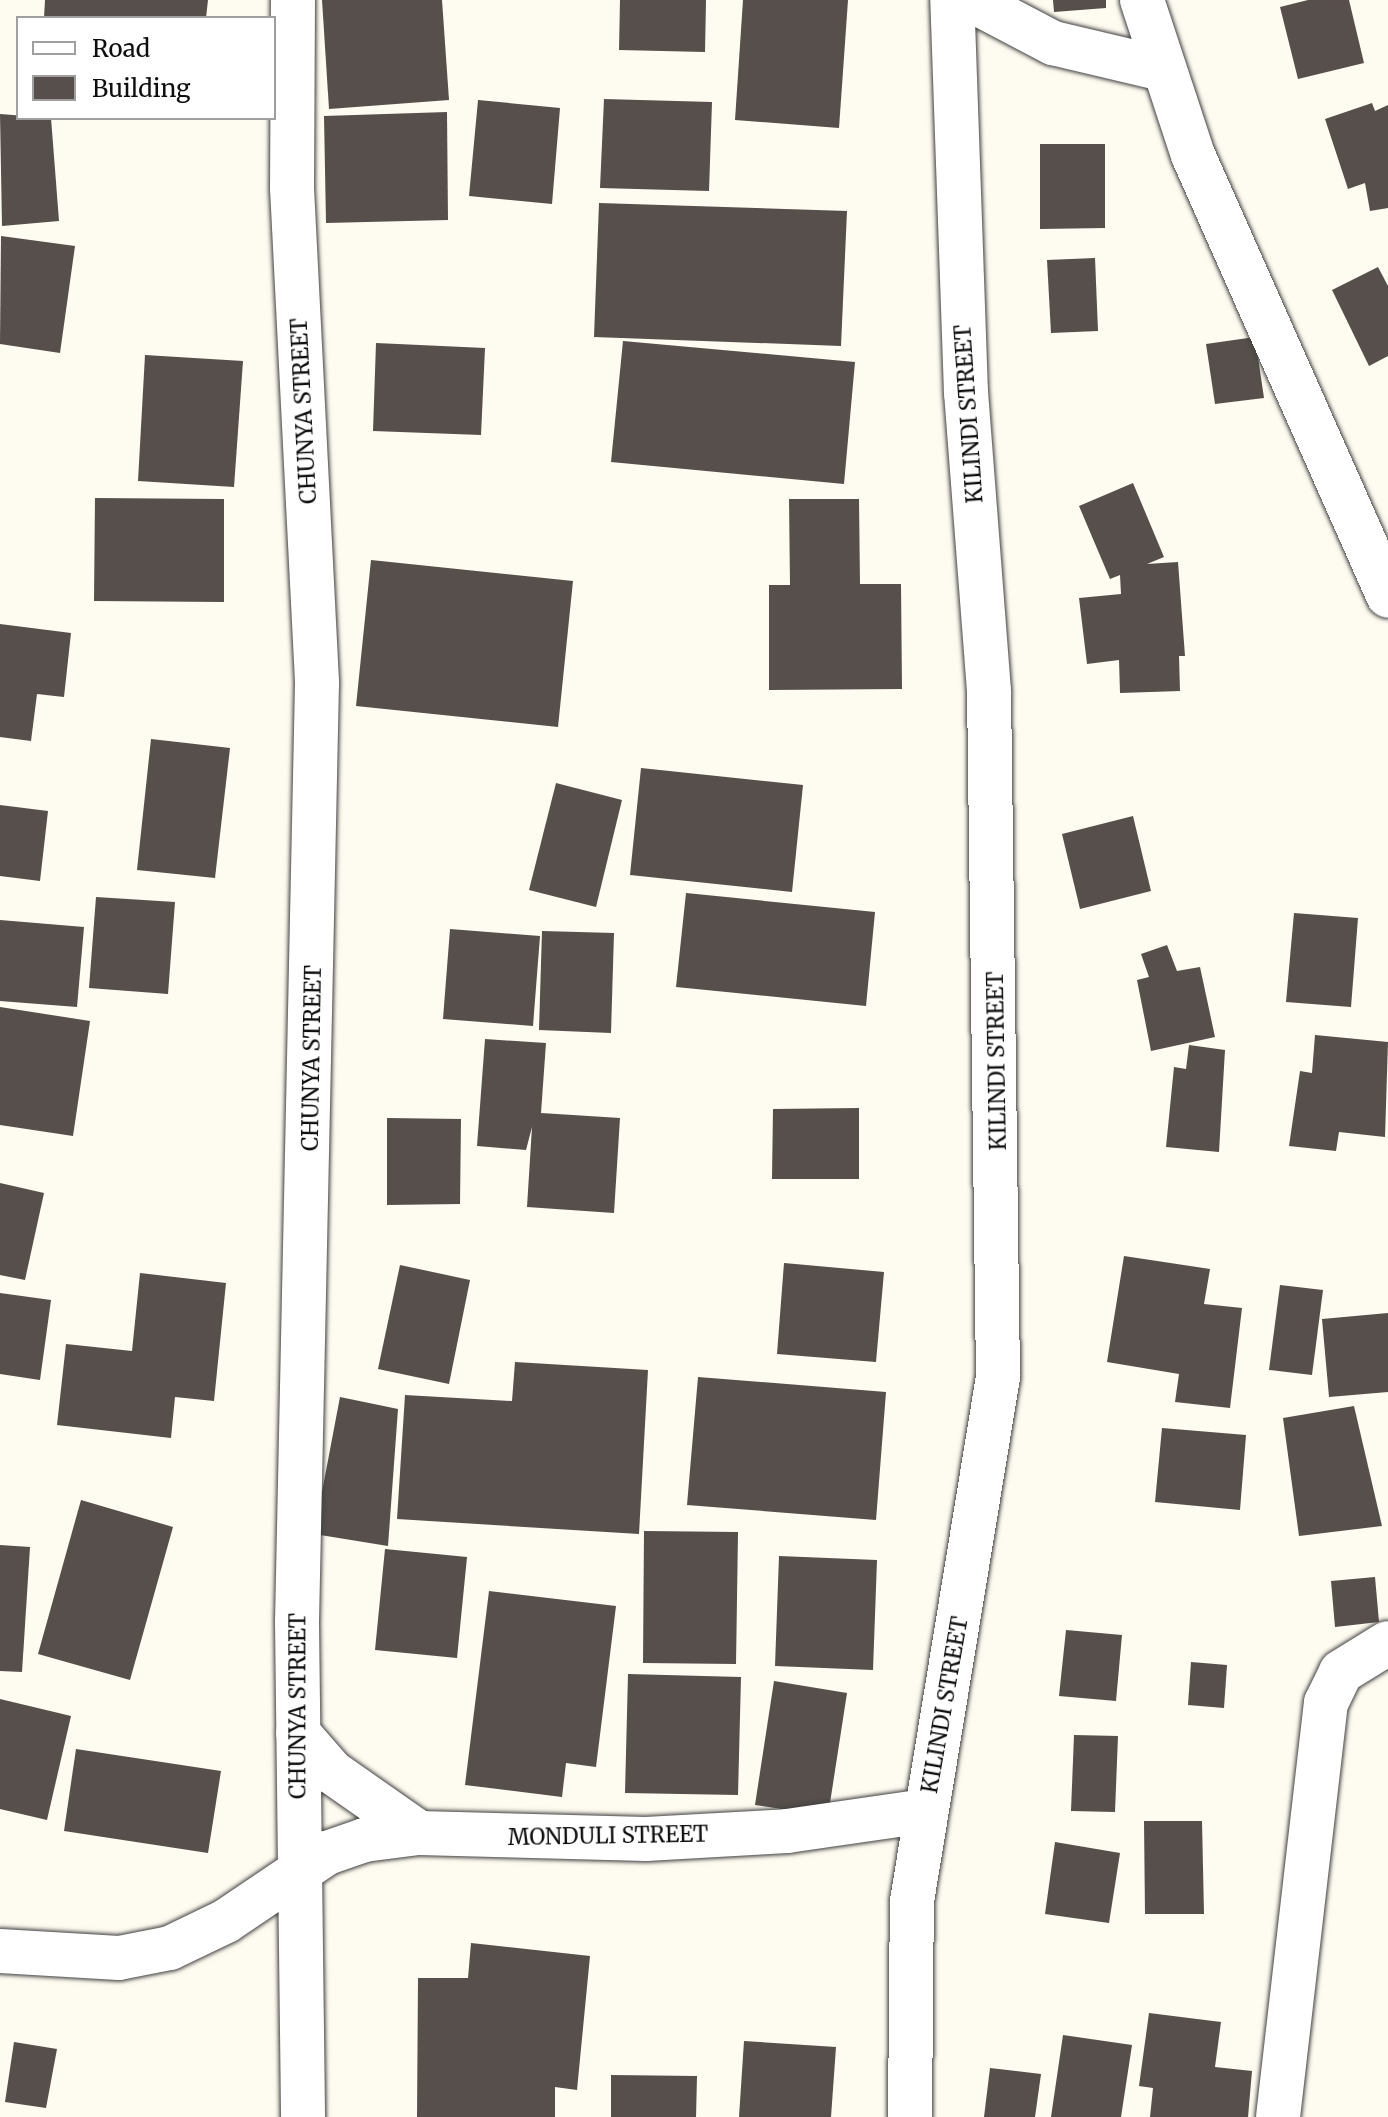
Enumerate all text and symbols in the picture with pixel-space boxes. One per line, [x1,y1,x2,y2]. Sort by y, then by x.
legend [16,16,276,120]
text: Road [92,33,150,64]
text: Building [92,73,191,104]
street label: CHUNYA STREET [286,317,322,505]
street label: KILINDI STREET [950,324,988,504]
street label: CHUNYA STREET [297,965,327,1151]
street label: KILINDI STREET [982,971,1012,1151]
street label: CHUNYA STREET [285,1613,311,1799]
street label: KILINDI STREET [916,1615,974,1795]
street label: MONDULI STREET [508,1821,708,1851]

